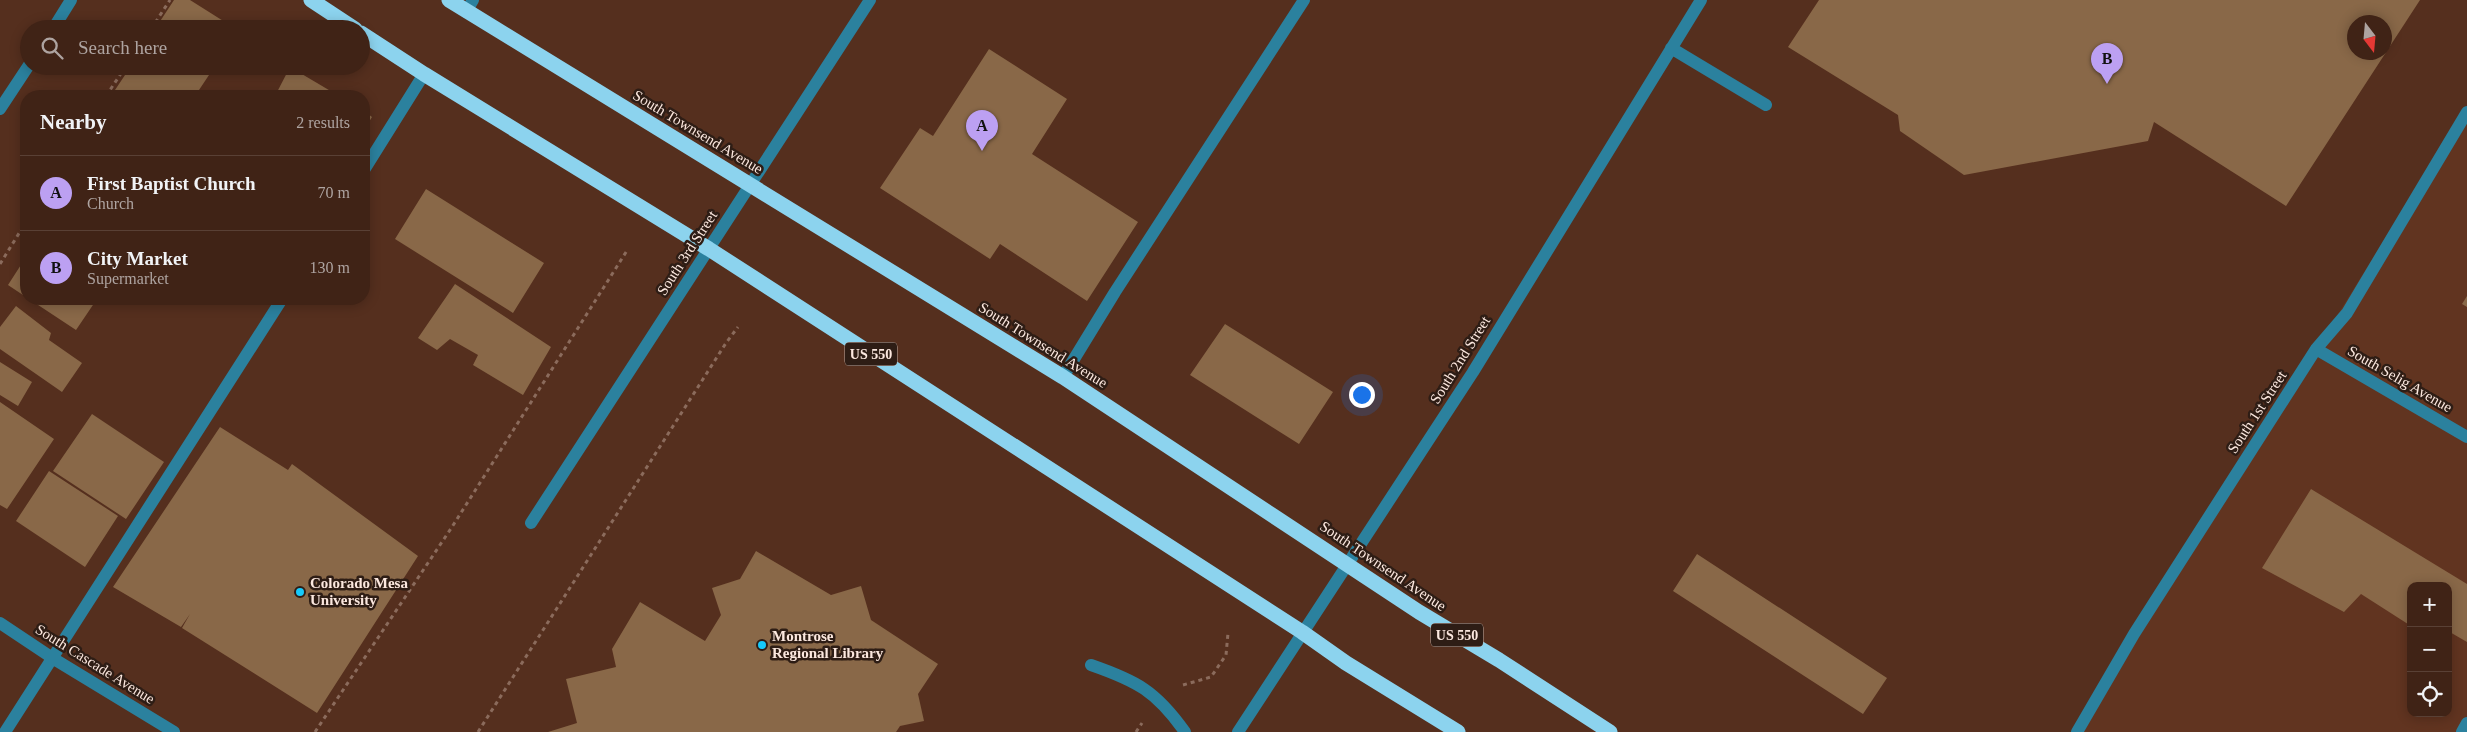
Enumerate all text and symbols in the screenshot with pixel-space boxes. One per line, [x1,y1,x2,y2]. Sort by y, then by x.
north arrow [2347,15,2392,60]
search box [20,20,370,75]
icon: search [38,34,66,62]
text: Search here [78,37,167,58]
pin: B [2091,43,2123,84]
street label: South Townsend Avenue [630,87,766,177]
text: Nearby [40,110,107,134]
pin: A [966,110,998,151]
text: 2 results [296,114,350,131]
text: First Baptist Church [87,173,256,194]
text: A [50,184,62,201]
text: 70 m [318,184,350,201]
text: Church [87,195,134,212]
street label: South 3rd Street [654,207,721,298]
text: City Market [87,248,188,269]
text: B [51,259,61,276]
text: 130 m [310,259,350,276]
text: Supermarket [87,270,169,287]
street label: South Townsend Avenue [976,299,1110,391]
street label: South 2nd Street [1427,313,1494,407]
road number: US 550 [845,342,897,366]
street label: South Selig Avenue [2345,343,2455,416]
street label: South 1st Street [2224,367,2290,456]
your location [1349,382,1375,408]
street label: South Townsend Avenue [1317,518,1449,614]
place label: Colorado Mesa University [310,575,408,608]
map controls [2407,582,2452,717]
button: + [2407,582,2452,627]
marker: Colorado Mesa University [294,586,306,598]
street label: South Cascade Avenue [33,621,158,707]
road number: US 550 [1431,624,1483,646]
button: − [2407,627,2452,672]
place label: Montrose Regional Library [772,628,884,661]
marker: Montrose Regional Library [756,639,768,651]
button: locate [2407,672,2452,717]

